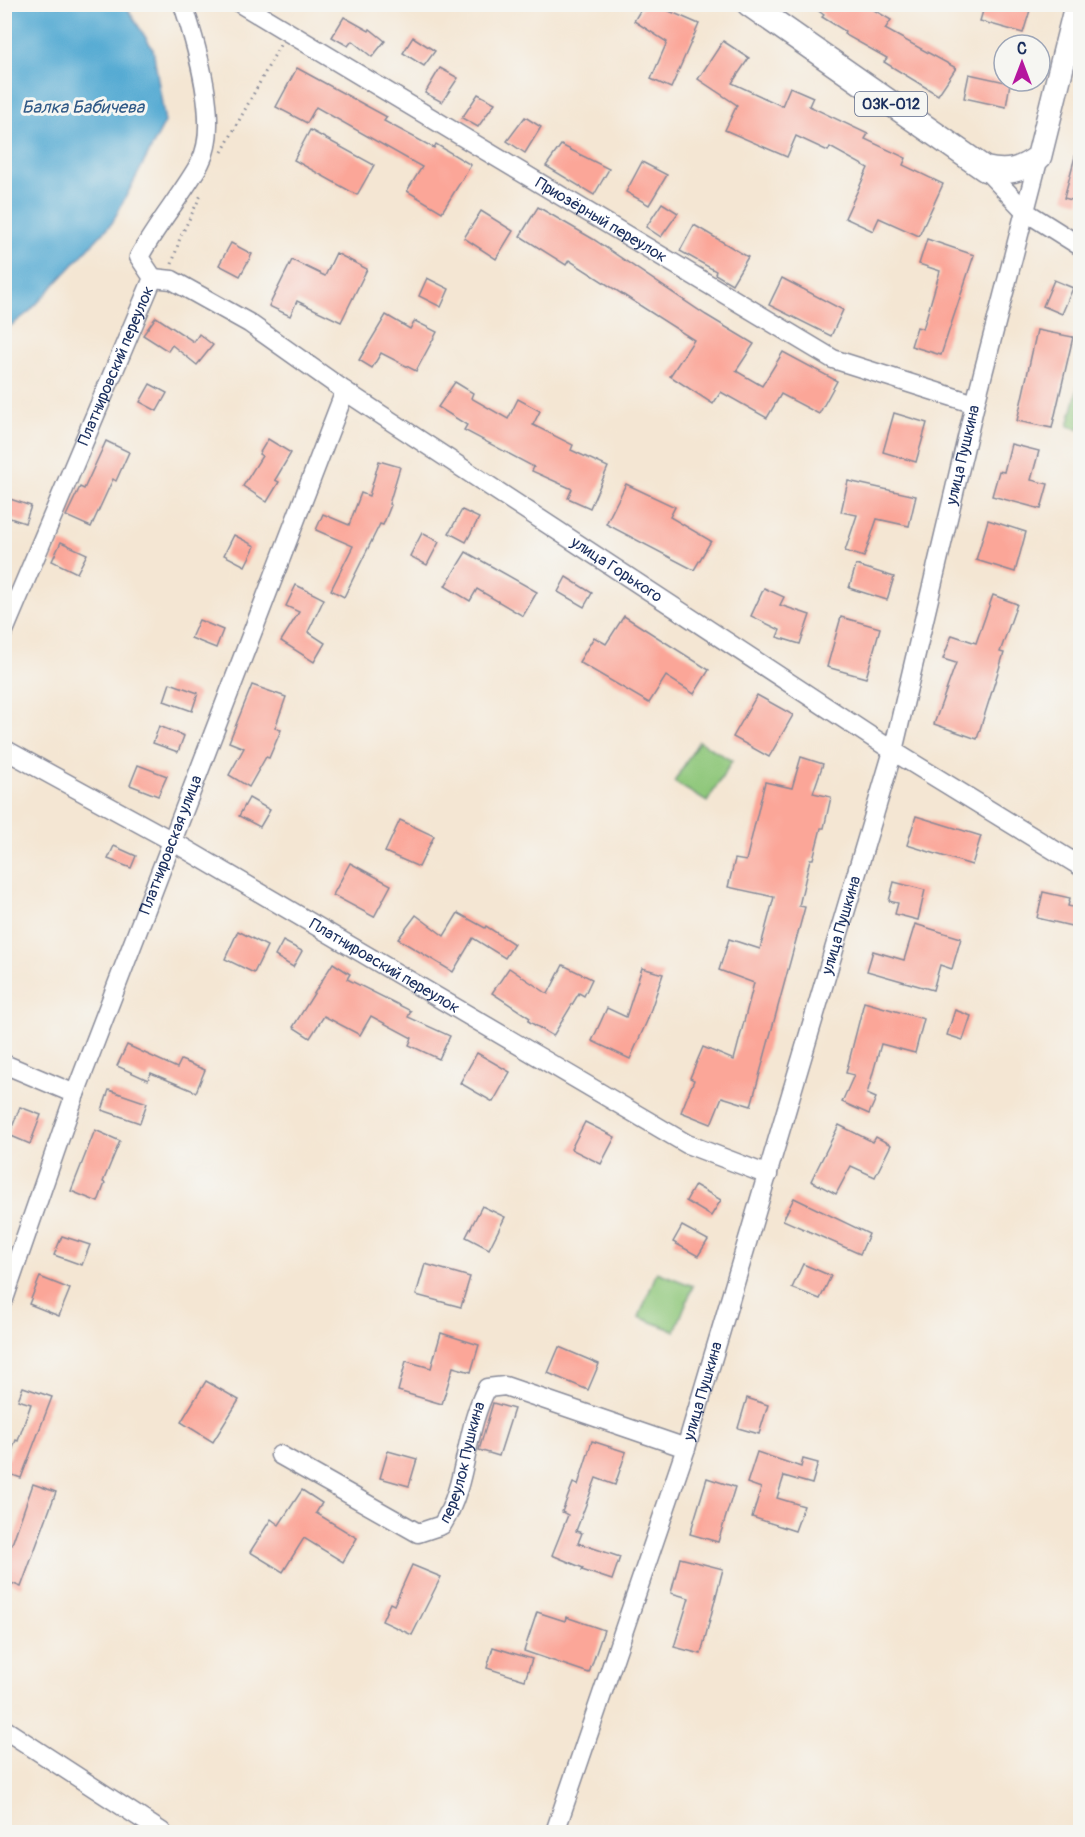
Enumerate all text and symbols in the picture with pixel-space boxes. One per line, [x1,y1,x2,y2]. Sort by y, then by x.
north arrow [992,33,1052,93]
text: С [1017,39,1027,59]
road number: 03К-012 [855,92,927,116]
water label: Балка Бабичева [22,96,146,119]
street label: Приозёрный переулок [532,173,671,267]
street label: Платнировский переулок [74,283,158,448]
street label: улица Пушкина [941,403,984,508]
street label: улица Горького [566,532,667,607]
street label: Платнировская улица [135,772,207,917]
street label: улица Пушкина [817,874,865,978]
street label: Платнировский переулок [306,914,463,1018]
street label: улица Пушкина [678,1339,727,1444]
street label: переулок Пушкина [435,1399,490,1527]

